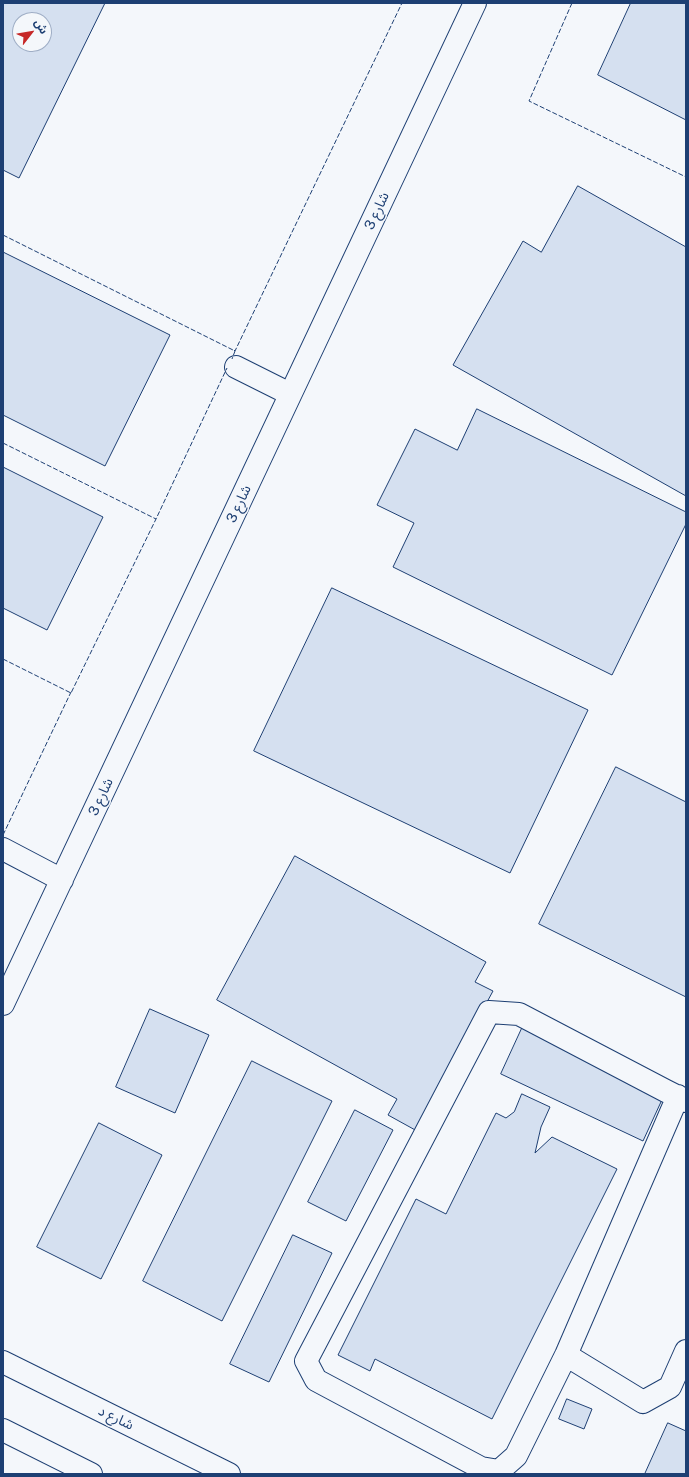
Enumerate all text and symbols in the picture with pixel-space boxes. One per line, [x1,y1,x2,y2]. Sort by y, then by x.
north arrow [12,12,52,52]
text: ش [32,17,50,36]
street label: شارع 3 [361,190,393,232]
street label: شارع 3 [223,483,255,525]
street label: شارع 3 [85,776,117,818]
street label: شارع د [96,1402,136,1434]

